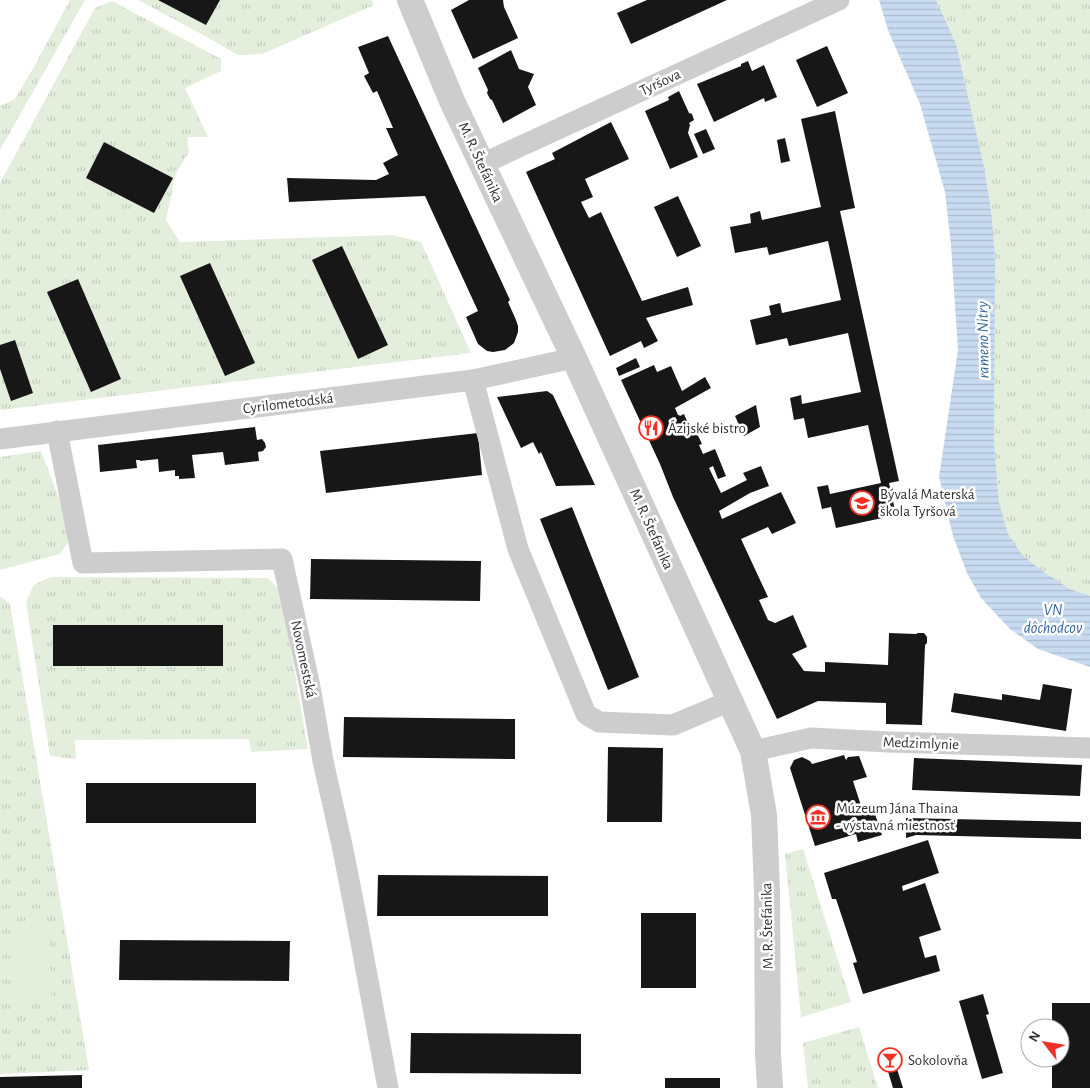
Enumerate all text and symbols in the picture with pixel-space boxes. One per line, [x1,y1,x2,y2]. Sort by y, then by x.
street label: Tyršova [637,66,683,98]
street label: M. R. Štefánika [455,119,507,205]
water label: rameno Nitry [974,301,992,379]
street label: Cyrilometodská [242,390,334,416]
restaurant icon: Ázijské bistro [638,415,664,441]
place label: Ázijské bistro [668,419,746,436]
street label: M. R. Štefánika [627,486,677,572]
place label: Bývalá Materská škola Tyršová [880,487,975,519]
school or university icon: Bývalá Materská škola Tyršová [849,490,875,516]
water label: VN dôchodcov [1024,602,1083,636]
street label: Novomestská [288,619,319,699]
street label: Medzimlynie [883,735,960,752]
place label: Múzeum Jána Thaina - výstavná miestnosť [836,801,959,833]
museum icon: Múzeum Jána Thaina - výstavná miestnosť [805,804,831,830]
street label: M. R. Štefánika [758,883,776,969]
north arrow [1020,1018,1070,1068]
text: N [1026,1029,1043,1045]
bar icon: Sokolovňa [877,1047,903,1073]
place label: Sokolovňa [908,1053,968,1068]

